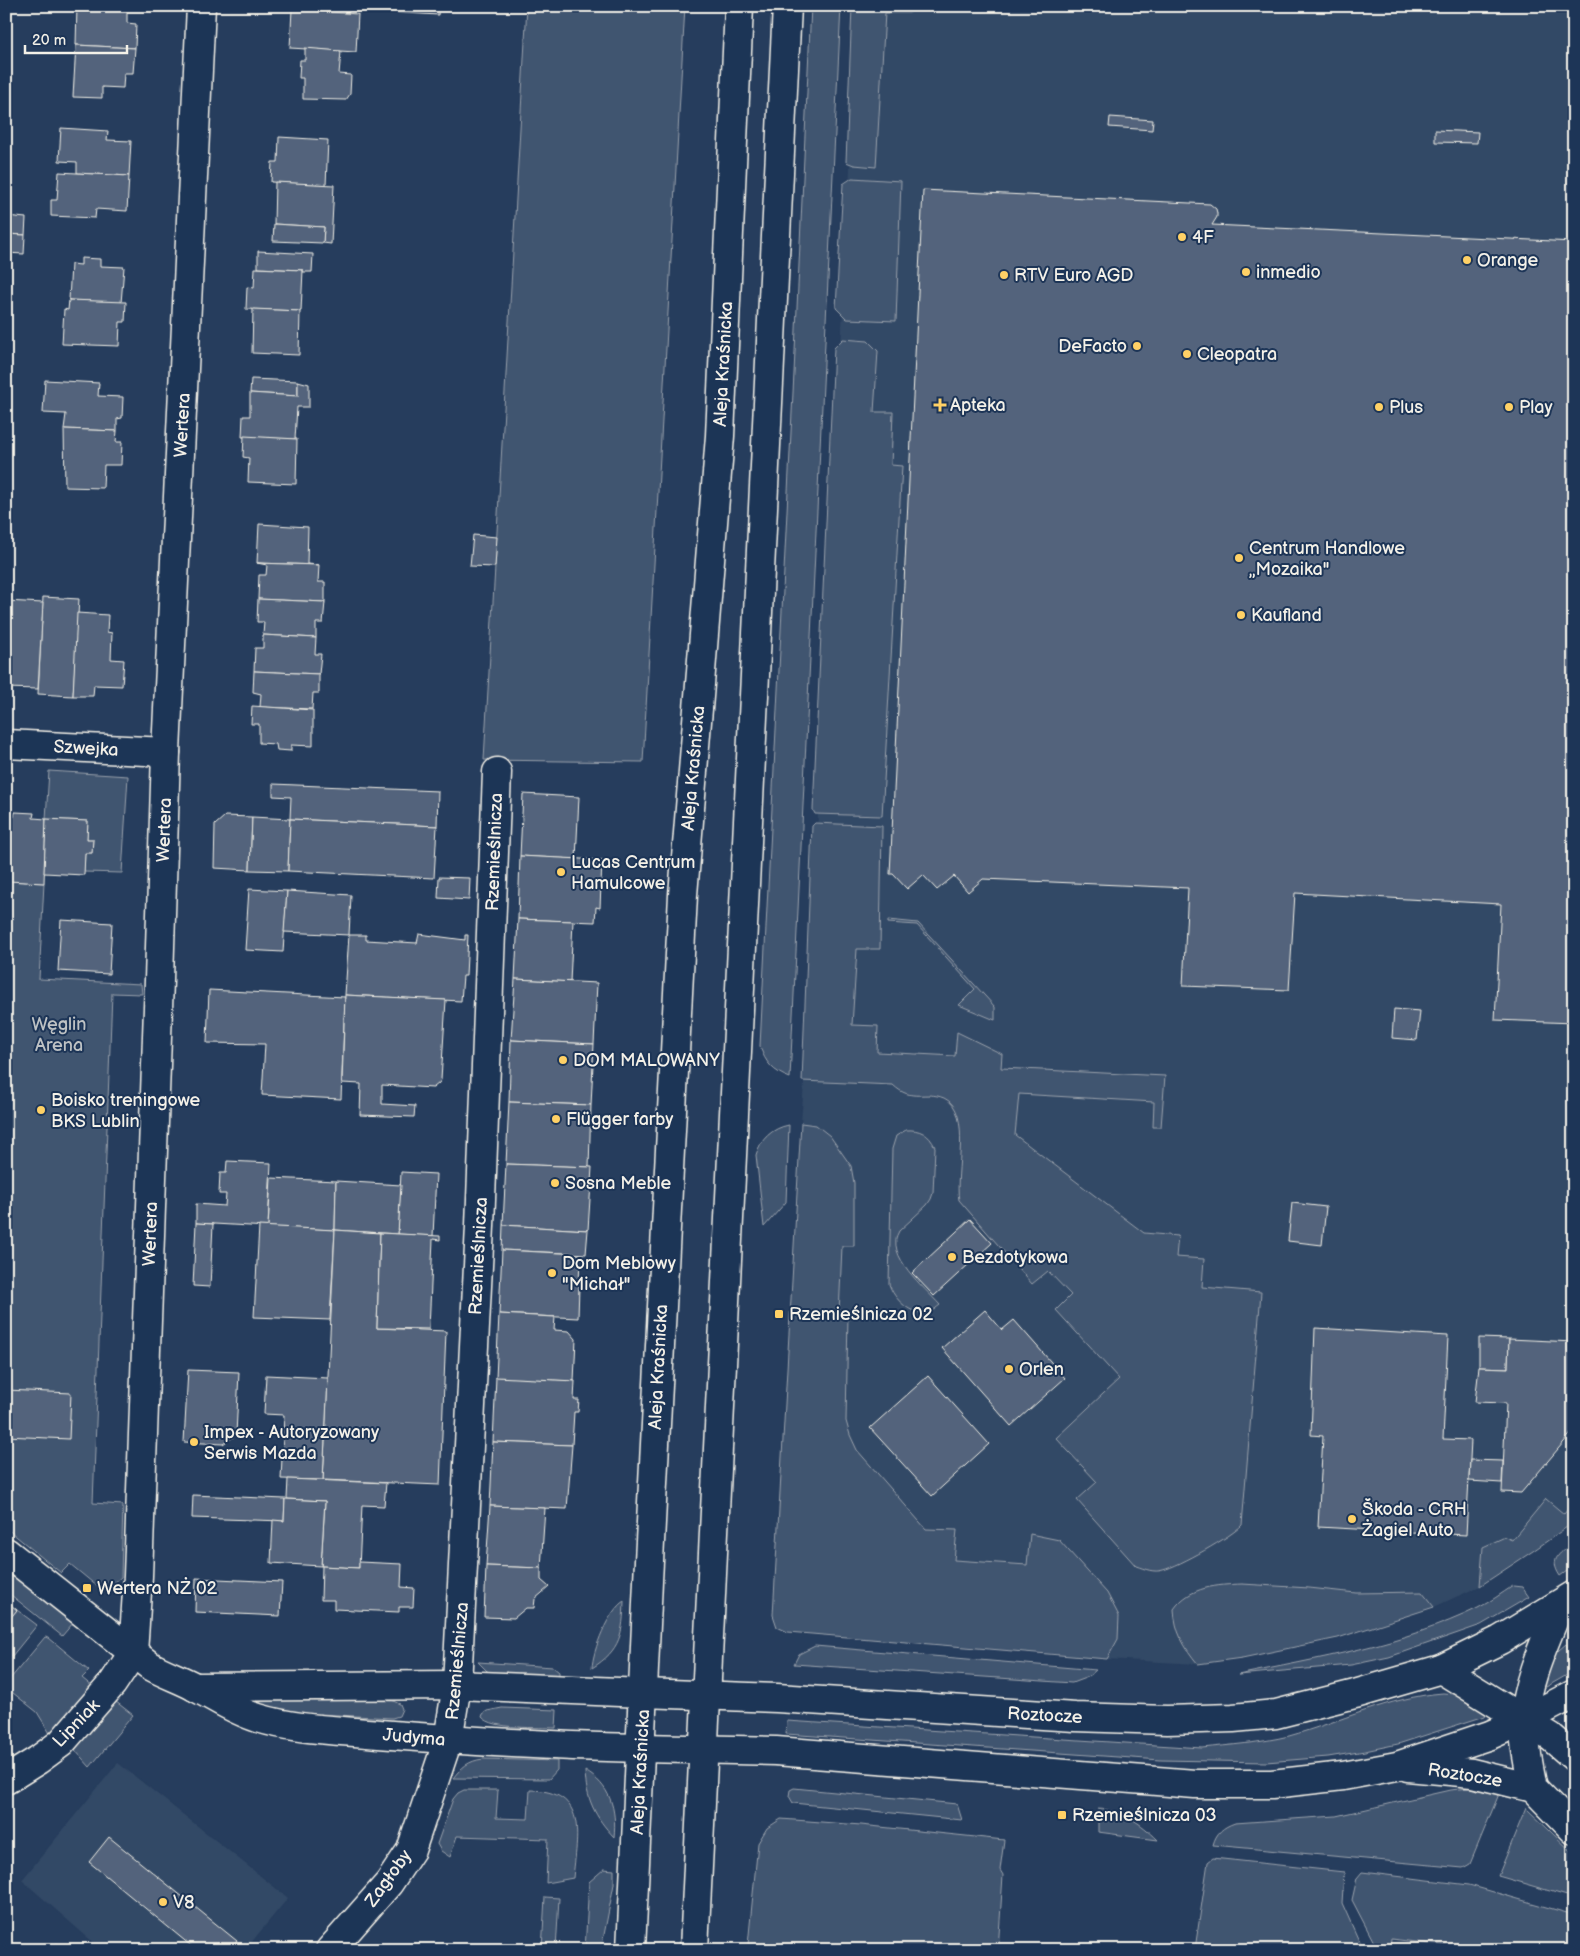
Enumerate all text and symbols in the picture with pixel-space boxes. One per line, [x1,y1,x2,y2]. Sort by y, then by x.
scale bar [25,22,128,54]
text: 20 m [32,31,66,50]
place label: 4F [1192,227,1214,248]
marker: 4F [1176,231,1188,243]
place label: Orange [1477,250,1539,271]
marker: Orange [1461,254,1473,266]
place label: inmedio [1256,262,1321,283]
place label: RTV Euro AGD [1014,265,1133,286]
marker: inmedio [1240,266,1252,278]
marker: RTV Euro AGD [998,269,1010,281]
street label: Aleja Kraśnicka [710,301,737,427]
place label: DeFacto [1058,336,1127,357]
marker: DeFacto [1131,340,1143,352]
place label: Cleopatra [1197,344,1277,365]
marker: Cleopatra [1181,348,1193,360]
street label: Wertera [170,392,195,458]
place label: Apteka [950,395,1006,416]
place label: Plus [1389,397,1423,418]
place label: Play [1519,397,1553,418]
marker: Apteka [934,399,946,411]
marker: Plus [1373,401,1385,413]
marker: Play [1503,401,1515,413]
place label: Centrum Handlowe ,,Mozaika" [1249,538,1405,580]
marker: Centrum Handlowe ,,Mozaika" [1233,552,1245,564]
place label: Kaufland [1251,605,1322,626]
marker: Kaufland [1235,609,1247,621]
street label: Aleja Kraśnicka [678,705,709,831]
street label: Szwejka [53,736,119,761]
street label: Rzemieślnicza [482,793,507,911]
street label: Wertera [153,797,176,863]
place label: Lucas Centrum Hamulcowe [571,852,695,894]
marker: Lucas Centrum Hamulcowe [555,866,567,878]
park label: Węglin Arena [32,1014,86,1056]
place label: DOM MALOWANY [573,1050,720,1071]
marker: DOM MALOWANY [557,1054,569,1066]
place label: Boisko treningowe BKS Lublin [51,1090,201,1132]
marker: Boisko treningowe BKS Lublin [35,1104,47,1116]
place label: Flügger farby [566,1109,674,1130]
marker: Flügger farby [550,1113,562,1125]
place label: Sosna Meble [565,1173,671,1194]
marker: Sosna Meble [549,1177,561,1189]
street label: Rzemieślnicza [465,1196,492,1316]
street label: Wertera [139,1201,162,1267]
place label: Bezdotykowa [962,1247,1068,1268]
marker: Bezdotykowa [946,1251,958,1263]
place label: Dom Meblowy "Michał" [562,1253,677,1295]
marker: Dom Meblowy "Michał" [546,1267,558,1279]
street label: Aleja Kraśnicka [645,1304,672,1430]
place label: Rzemieślnicza 02 [789,1304,934,1325]
marker: Rzemieślnicza 02 [773,1308,785,1320]
place label: Orlen [1019,1359,1064,1380]
marker: Orlen [1003,1363,1015,1375]
place label: Impex - Autoryzowany Serwis Mazda [204,1422,380,1464]
marker: Impex - Autoryzowany Serwis Mazda [188,1436,200,1448]
place label: Škoda - CRH Żagiel Auto [1361,1498,1467,1541]
marker: Škoda - CRH Żagiel Auto [1346,1513,1358,1525]
place label: Wertera NŻ 02 [97,1577,218,1599]
marker: Wertera NŻ 02 [81,1582,93,1594]
street label: Rzemieślnicza [442,1601,473,1721]
street label: Lipniak [49,1695,104,1752]
street label: Roztocze [1007,1703,1083,1728]
street label: Aleja Kraśnicka [627,1709,654,1835]
street label: Judyma [382,1724,446,1751]
street label: Roztocze [1426,1759,1504,1792]
place label: Rzemieślnicza 03 [1072,1805,1217,1826]
marker: Rzemieślnicza 03 [1056,1809,1068,1821]
street label: Zagłoby [360,1845,417,1912]
place label: V8 [173,1892,195,1913]
marker: V8 [157,1896,169,1908]

